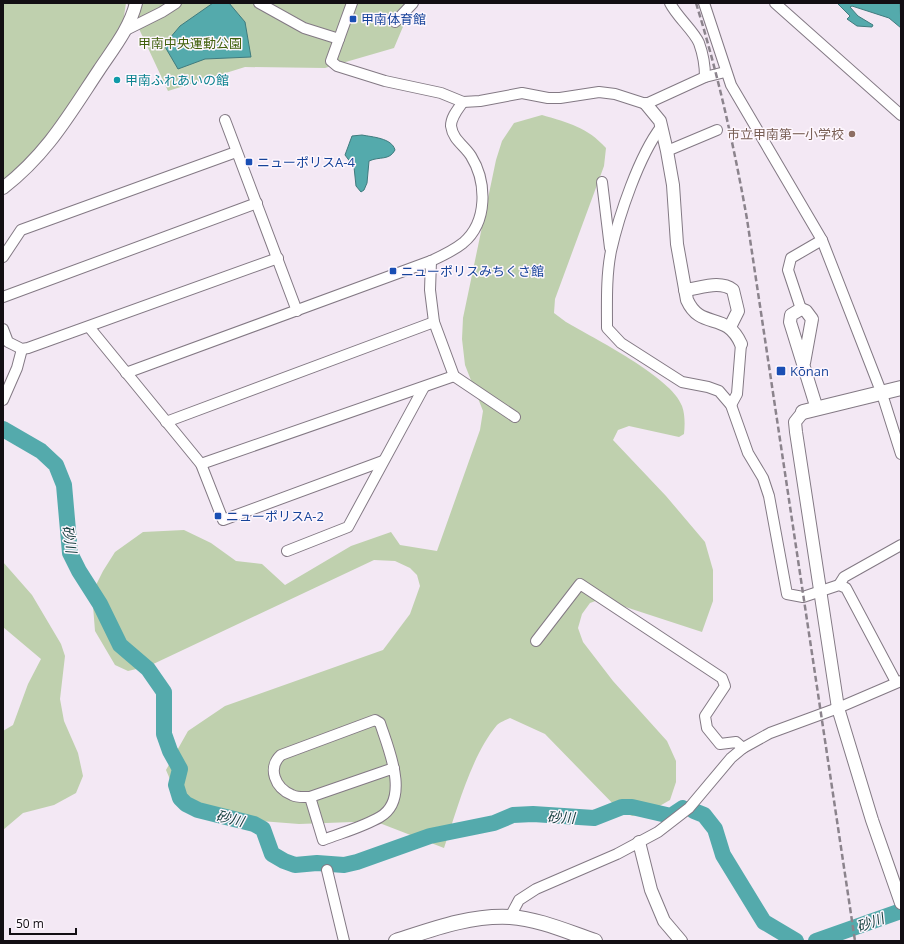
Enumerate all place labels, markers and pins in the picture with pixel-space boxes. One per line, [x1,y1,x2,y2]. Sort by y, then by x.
place label: 甲南体育館 [361,10,426,28]
marker: 甲南体育館 [348,14,358,24]
place label: 甲南ふれあいの館 [125,71,229,89]
marker: 甲南ふれあいの館 [112,75,122,85]
place label: 市立甲南第一小学校 [727,125,844,143]
marker: 市立甲南第一小学校 [847,129,857,139]
place label: ニューポリスA-4 [257,153,355,171]
marker: ニューポリスA-4 [244,157,254,167]
place label: ニューポリスみちくさ館 [401,262,544,280]
marker: ニューポリスみちくさ館 [388,266,398,276]
place label: Kōnan [790,362,829,380]
marker: Kōnan [775,365,787,377]
place label: ニューポリスA-2 [226,507,324,525]
marker: ニューポリスA-2 [213,511,223,521]

